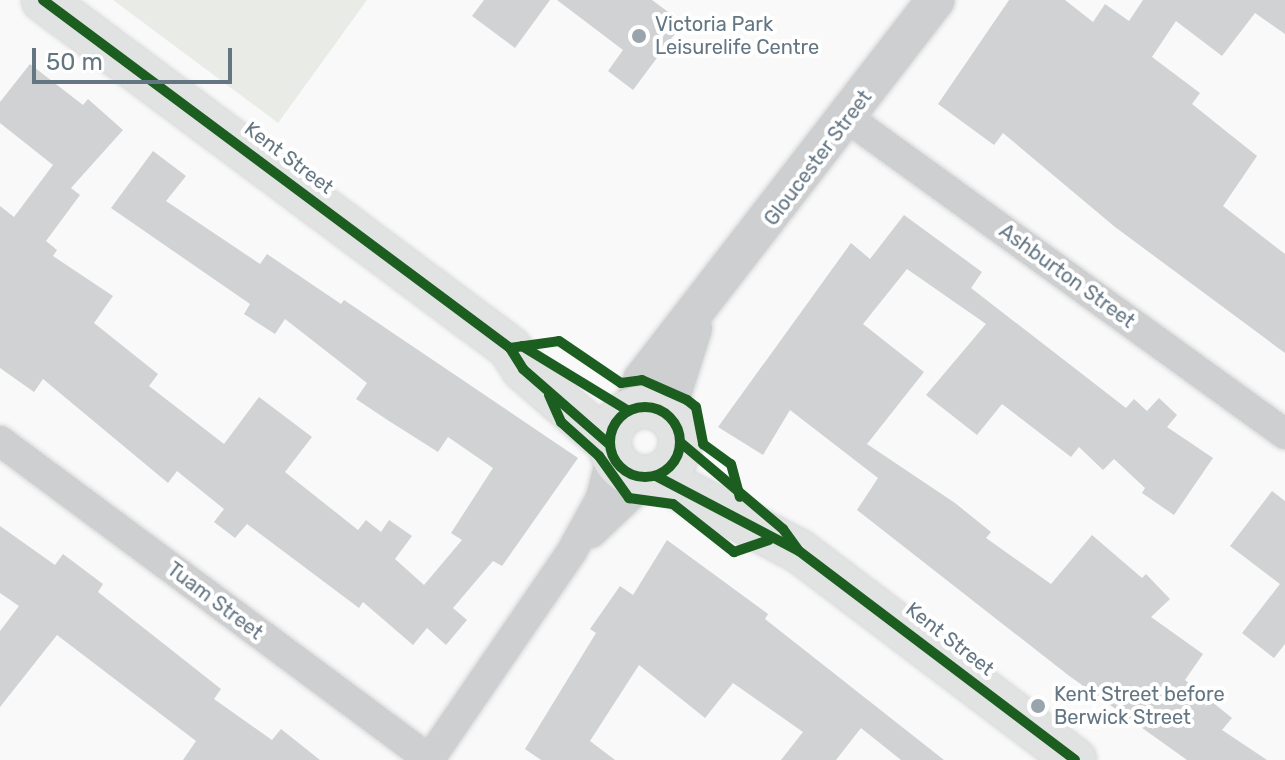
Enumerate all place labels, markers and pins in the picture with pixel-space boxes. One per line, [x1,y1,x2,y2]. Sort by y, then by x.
place label: Victoria Park Leisurelife Centre [655,12,819,59]
marker: Victoria Park Leisurelife Centre [630,27,648,45]
place label: Kent Street before Berwick Street [1054,682,1225,729]
marker: Kent Street before Berwick Street [1029,697,1047,715]

